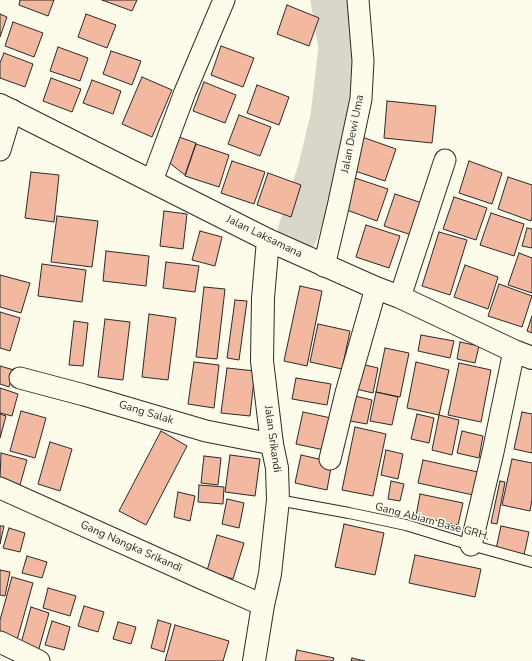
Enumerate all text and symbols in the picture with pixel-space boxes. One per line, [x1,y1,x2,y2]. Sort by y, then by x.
street label: Jalan Dewi Uma [339,94,367,174]
street label: Jalan Laksamana [224,213,304,261]
street label: Gang Salak [117,398,175,428]
street label: Jalan Srikandi [261,405,283,473]
street label: Gang Abiam Base GRH. [373,500,491,544]
street label: Gang Nangka Srikandi [78,519,184,575]

